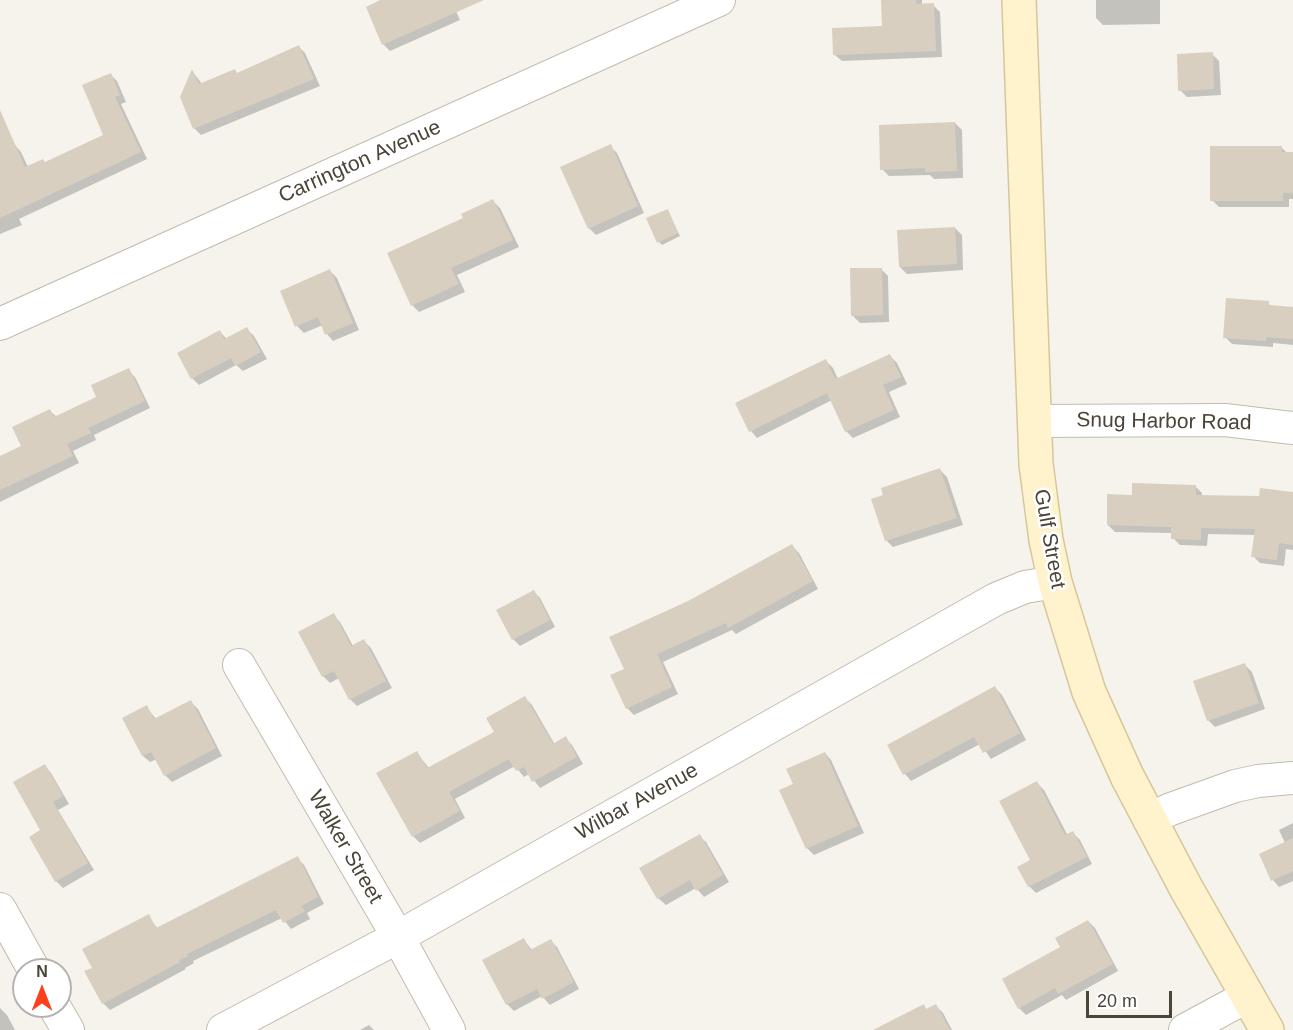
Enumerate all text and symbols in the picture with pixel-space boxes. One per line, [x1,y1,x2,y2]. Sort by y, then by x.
street label: Carrington Avenue [275,115,445,209]
street label: Snug Harbor Road [1076,408,1252,436]
street label: Gulf Street [1028,487,1070,591]
street label: Wilbar Avenue [571,758,703,846]
street label: Walker Street [302,786,388,908]
north arrow [12,958,72,1018]
text: N [36,963,48,980]
scale bar [1089,979,1174,1017]
text: 20 m [1097,991,1137,1011]

